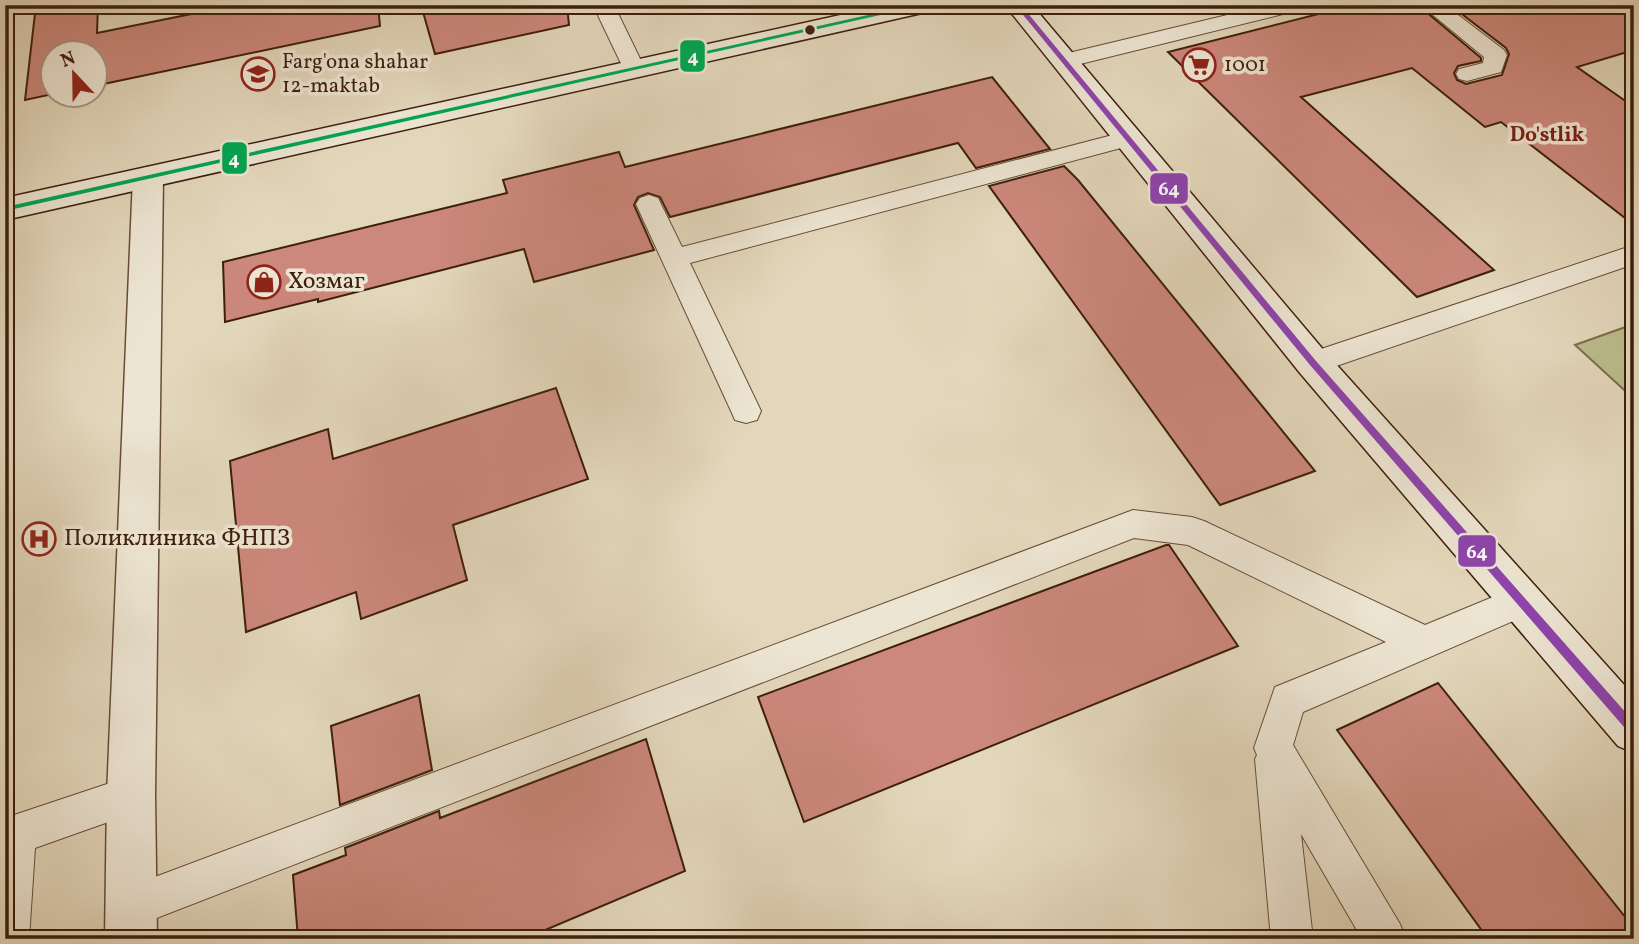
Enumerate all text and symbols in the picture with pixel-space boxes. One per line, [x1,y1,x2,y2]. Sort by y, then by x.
unlabelled marker [803,23,817,37]
north arrow [38,38,108,108]
line badge: 4 [679,39,706,73]
text: N [57,45,80,75]
text: 4 [687,45,699,71]
supermarket icon: 1001 [1180,46,1218,84]
place label: Farg'ona shahar 12-maktab [282,48,428,101]
place label: 1001 [1224,51,1266,80]
school or university icon: Farg'ona shahar 12-maktab [239,55,277,93]
district label: Do'stlik [1510,121,1585,150]
line badge: 4 [221,141,248,175]
text: 4 [228,147,240,173]
line badge: 64 [1149,172,1189,205]
text: 64 [1158,177,1180,203]
shop icon: Хозмаг [245,263,283,301]
place label: Хозмаг [288,265,365,299]
hospital icon: Поликлиника ФНПЗ [20,520,58,558]
place label: Поликлиника ФНПЗ [64,522,290,556]
line badge: 64 [1457,534,1497,568]
text: 64 [1466,540,1488,566]

